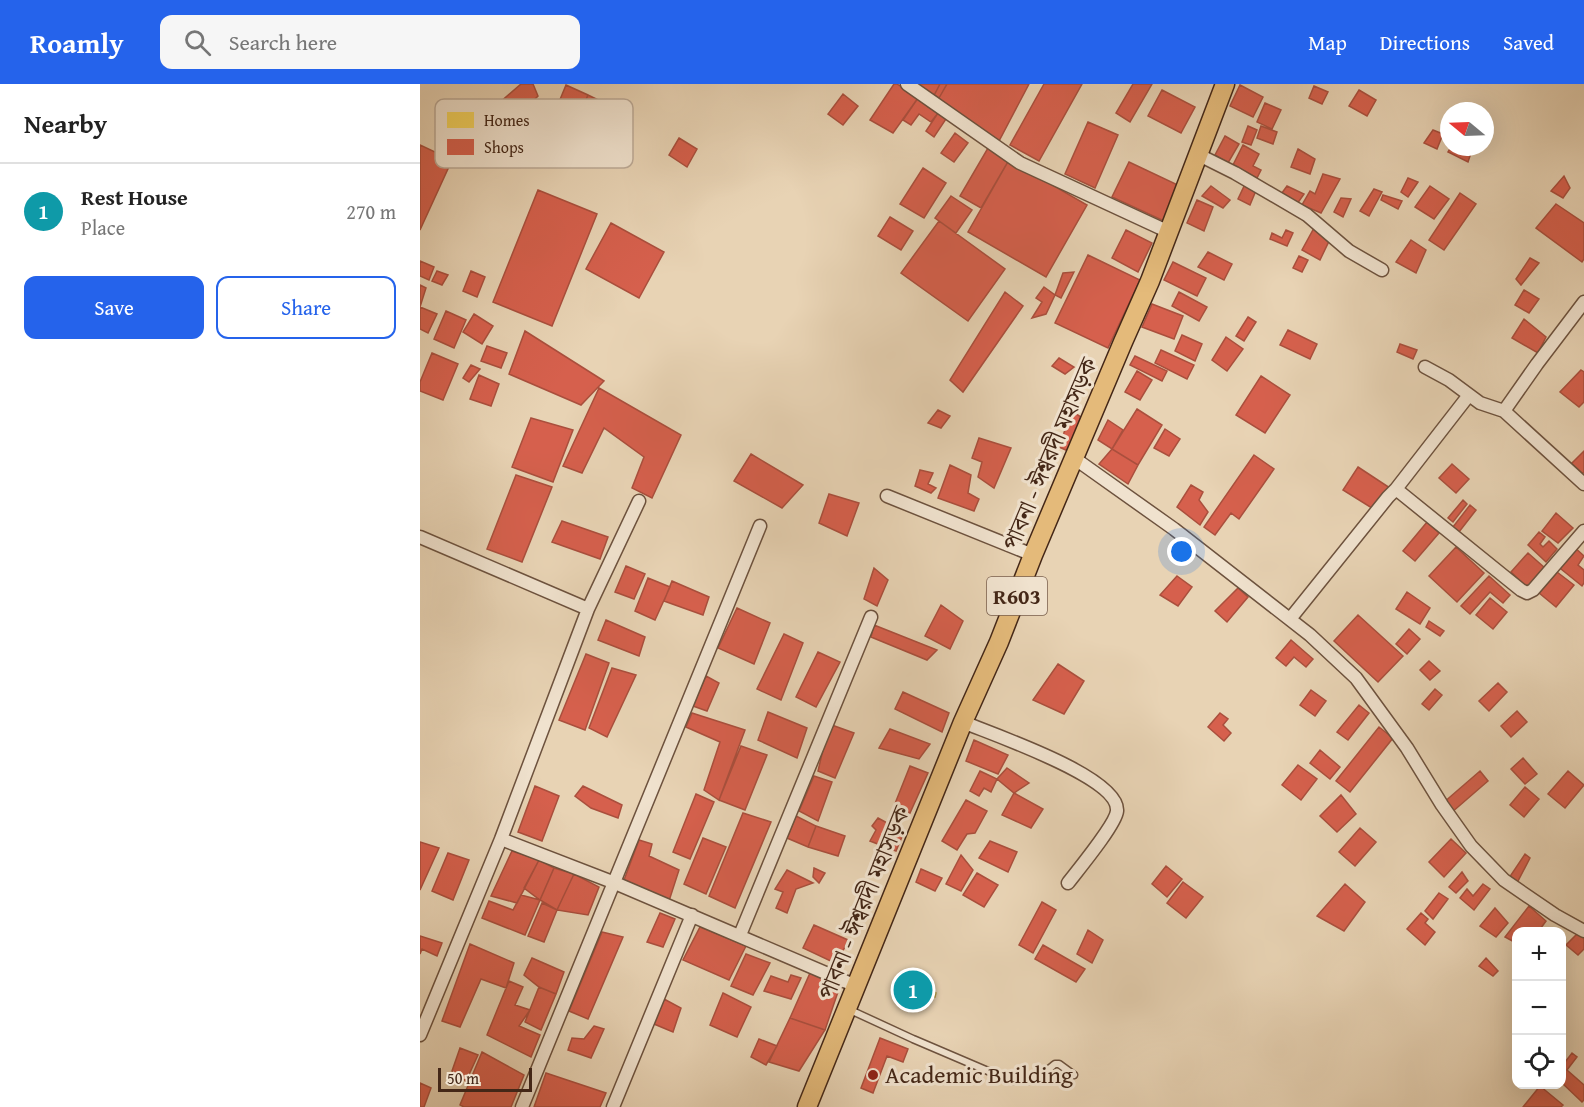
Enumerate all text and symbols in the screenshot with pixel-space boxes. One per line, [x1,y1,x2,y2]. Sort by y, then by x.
search box [160,15,580,69]
text: Roamly [30,22,124,63]
icon: search [181,26,214,59]
text: Search here [229,26,337,58]
text: Map [1308,27,1347,58]
text: Directions [1380,27,1470,58]
text: Saved [1503,27,1554,58]
legend [435,99,633,168]
north arrow [1440,102,1494,156]
text: Nearby [24,104,107,143]
text: Homes [484,108,530,132]
text: Shops [484,135,524,159]
text: Rest House [81,181,188,213]
text: 1 [38,197,49,226]
text: 270 m [346,197,396,226]
text: Place [81,213,125,242]
button: Save [24,276,204,339]
button: Share [216,276,396,339]
street label: পাবনা - ঈশ্বরদী মহাসড়ক [993,351,1106,556]
your location [1167,537,1196,566]
road number: R603 [987,577,1047,615]
street label: পাবনা - ঈশ্বরদী মহাসড়ক [809,800,919,1005]
map controls [1512,927,1566,1089]
button: + [1512,927,1566,981]
pin: 1 [894,968,932,1012]
button: − [1512,981,1566,1035]
button: locate [1512,1035,1566,1089]
place label: Academic Building [885,1057,1073,1092]
scale bar [438,1065,532,1092]
text: 50 m [447,1066,479,1090]
marker: Academic Building [866,1068,880,1082]

